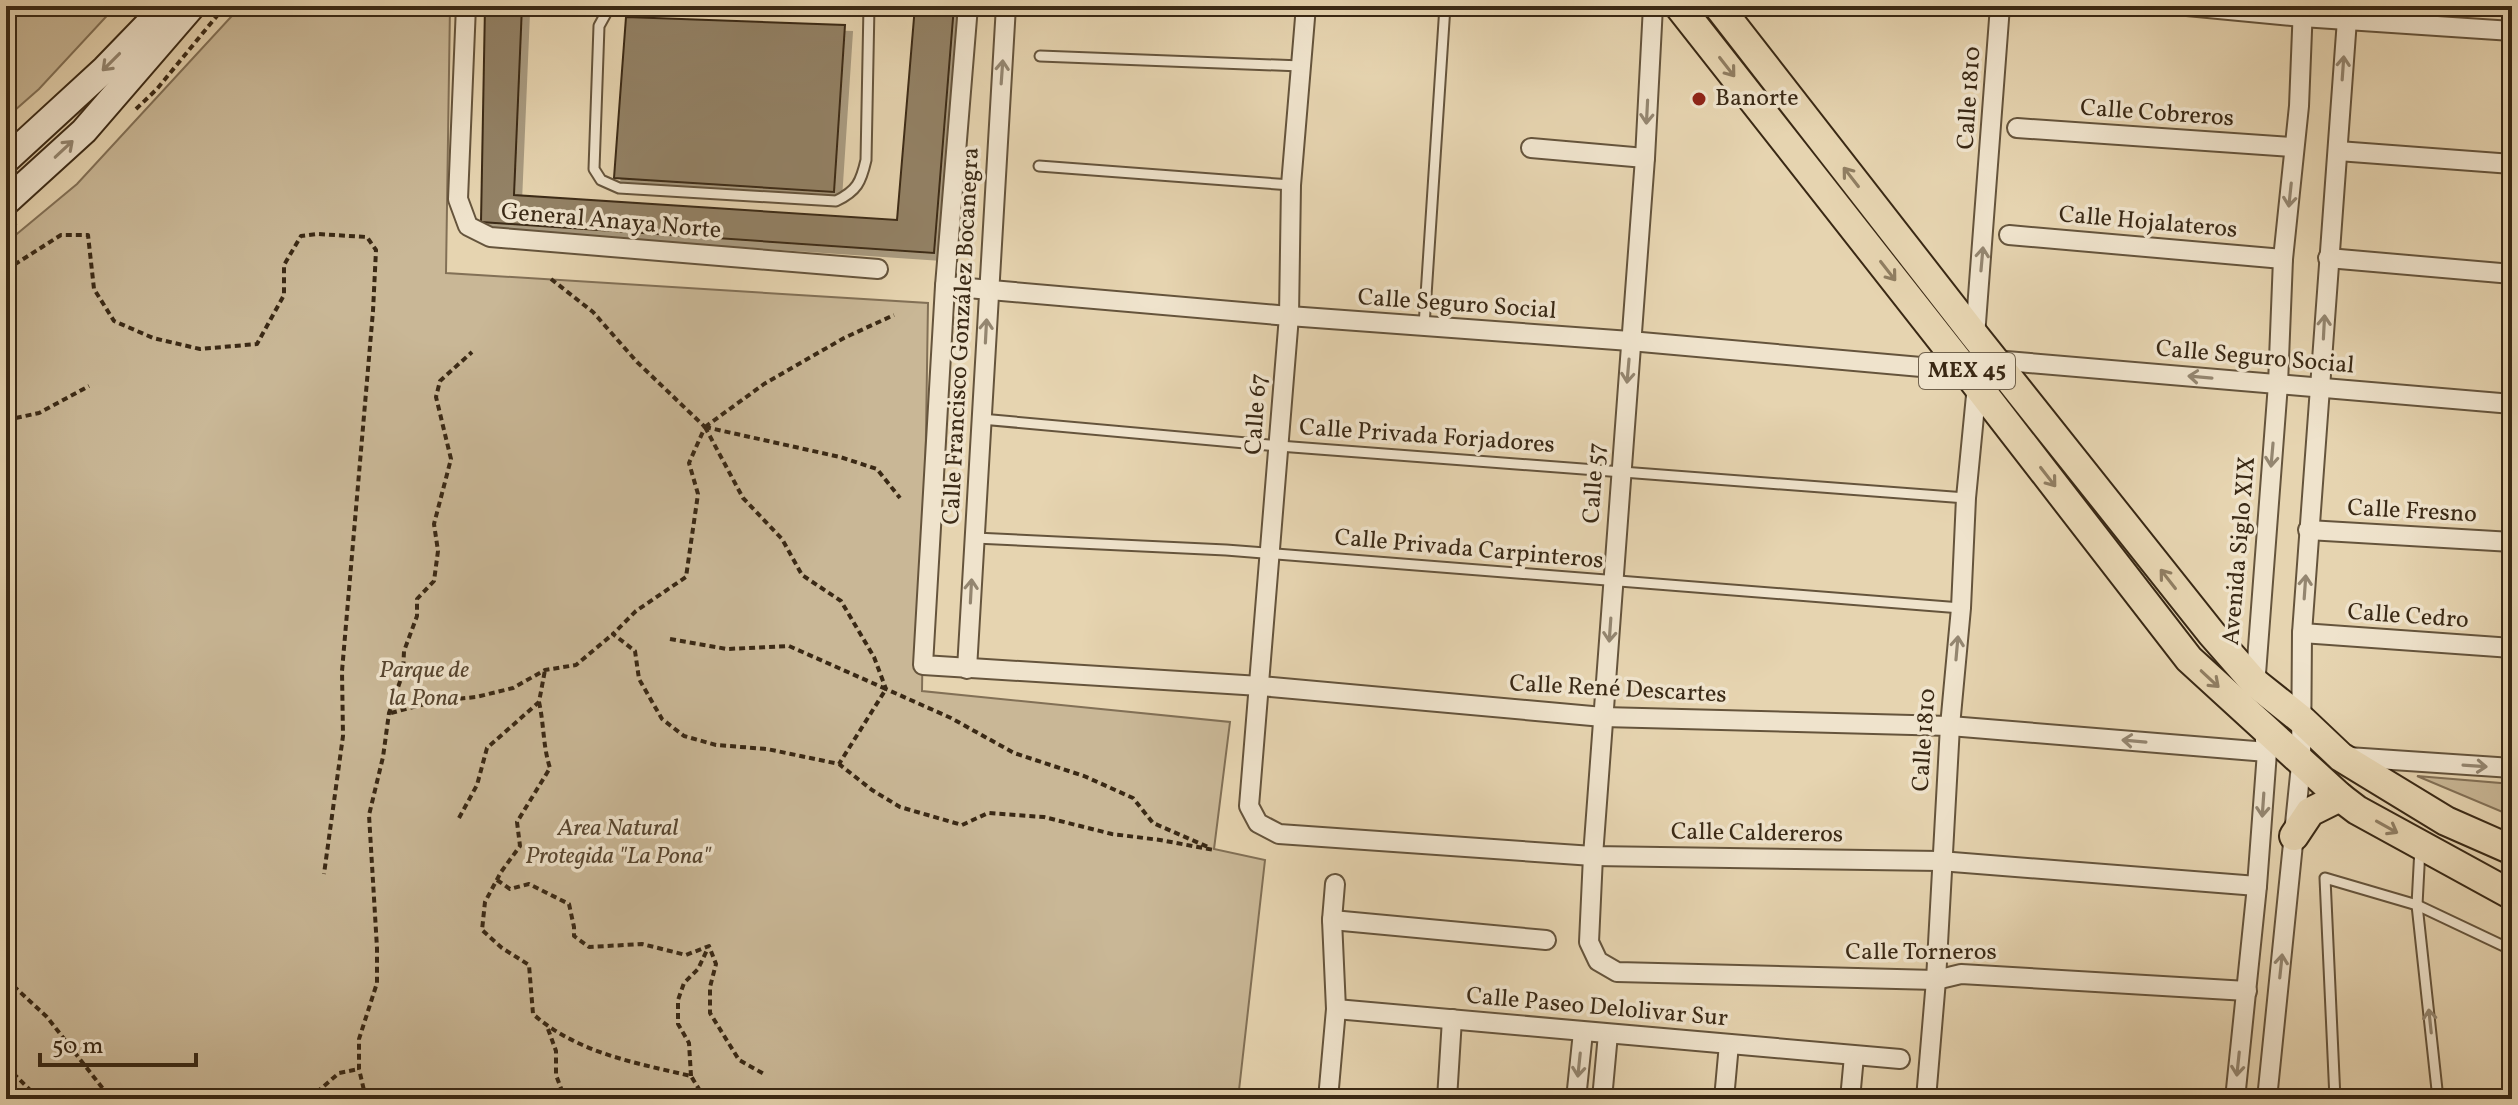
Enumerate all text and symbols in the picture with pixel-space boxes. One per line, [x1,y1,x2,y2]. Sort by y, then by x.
street label: Calle 1810 [1949,45,1991,151]
one-way arrow [102,52,121,72]
one-way arrow [2336,55,2351,82]
one-way arrow [1718,56,1736,77]
one-way arrow [995,59,1010,86]
place label: Banorte [1715,82,1799,116]
marker: Banorte [1690,90,1708,108]
street label: Calle Cobreros [2079,92,2235,136]
one-way arrow [1640,98,1655,125]
one-way arrow [53,141,73,159]
street label: Calle Francisco González Bocanegra [935,146,989,526]
one-way arrow [1842,167,1859,188]
one-way arrow [2282,182,2297,208]
street label: General Anaya Norte [499,195,723,249]
street label: Calle Hojalateros [2057,198,2239,248]
one-way arrow [1975,246,1990,273]
one-way arrow [1879,260,1897,281]
street label: Calle Seguro Social [1356,281,1558,329]
one-way arrow [2317,314,2332,341]
one-way arrow [979,318,994,345]
street label: Calle Seguro Social [2154,332,2356,384]
road number: MEX 45 [1919,353,2015,389]
one-way arrow [1620,357,1635,384]
one-way arrow [2187,369,2214,384]
street label: Calle 67 [1237,372,1277,456]
street label: Calle Privada Forjadores [1298,411,1556,463]
street label: Calle 57 [1575,441,1615,525]
one-way arrow [2264,441,2279,468]
street label: Avenida Siglo XIX [2215,455,2265,647]
one-way arrow [2039,465,2056,487]
street label: Calle Fresno [2346,492,2478,532]
street label: Calle Privada Carpinteros [1333,521,1605,579]
one-way arrow [2159,569,2177,590]
one-way arrow [2298,574,2313,601]
one-way arrow [964,578,979,605]
street label: Calle Cedro [2346,596,2470,638]
one-way arrow [1602,616,1617,643]
one-way arrow [1950,635,1965,662]
park label: Parque de la Pona [379,654,469,716]
street label: Calle René Descartes [1508,667,1728,713]
one-way arrow [2200,669,2220,688]
street label: Calle 1810 [1904,687,1946,793]
one-way arrow [2121,733,2148,748]
one-way arrow [2461,759,2488,774]
one-way arrow [2255,791,2270,818]
park label: Area Natural Protegida "La Pona" [525,812,712,874]
street label: Calle Caldereros [1671,815,1843,853]
one-way arrow [2375,819,2398,835]
street label: Calle Torneros [1845,936,1997,970]
one-way arrow [2273,953,2288,980]
street label: Calle Paseo Delolivar Sur [1465,980,1729,1036]
one-way arrow [2422,1009,2437,1035]
scale bar [40,1017,196,1067]
text: 50 m [52,1030,104,1064]
one-way arrow [2231,1050,2246,1077]
one-way arrow [1572,1051,1587,1078]

